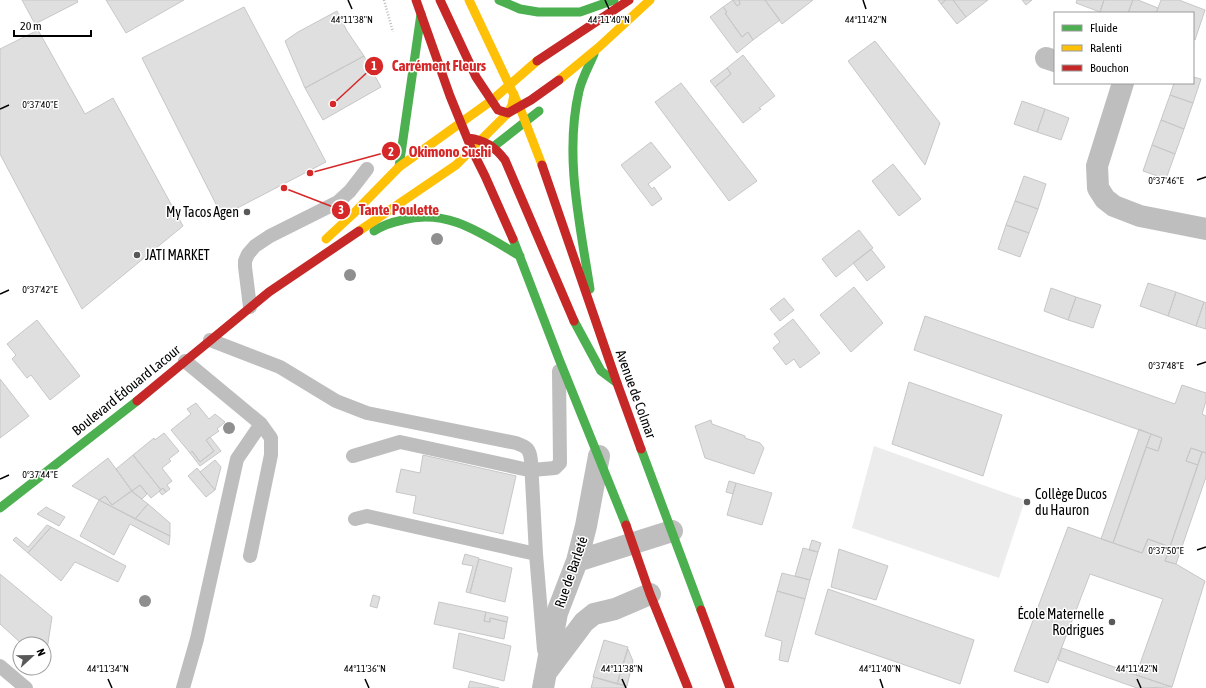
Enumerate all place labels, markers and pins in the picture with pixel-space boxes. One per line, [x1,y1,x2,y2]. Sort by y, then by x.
callout: Carrément Fleurs [364,52,494,79]
callout: Okimono Sushi [381,138,499,165]
callout: Tante Poulette [331,196,447,223]
place label: My Tacos Agen [166,204,239,220]
marker: My Tacos Agen [242,207,252,217]
place label: JATI MARKET [145,247,210,263]
marker: JATI MARKET [132,250,142,260]
place label: Collège Ducos du Hauron [1035,486,1107,518]
marker: Collège Ducos du Hauron [1022,497,1032,507]
place label: École Maternelle Rodrigues [1017,606,1104,638]
marker: École Maternelle Rodrigues [1107,617,1117,627]

